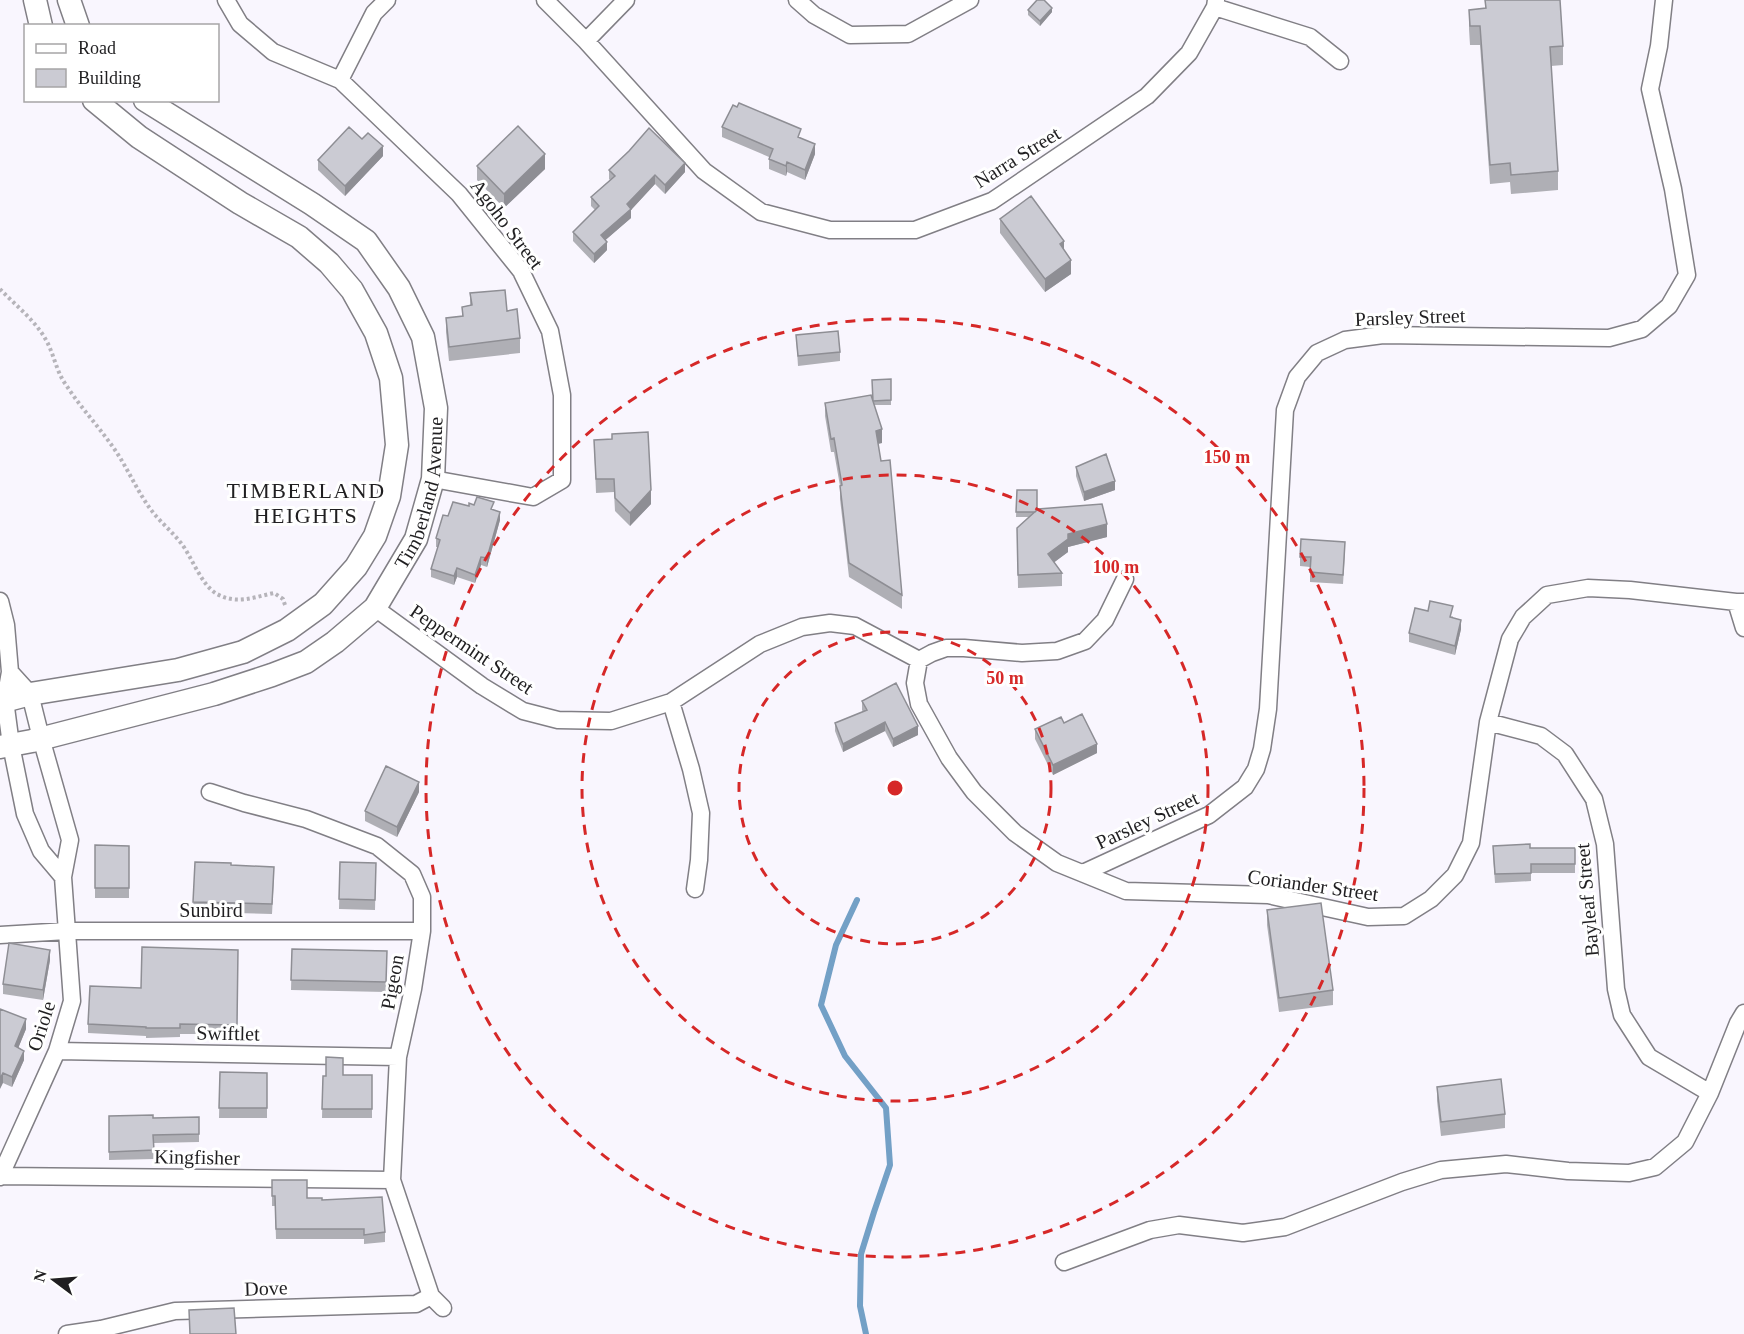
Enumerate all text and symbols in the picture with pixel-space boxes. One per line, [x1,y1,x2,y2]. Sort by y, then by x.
legend [24,24,219,102]
text: Road [78,38,116,58]
text: Building [78,68,141,88]
street label: Narra Street [970,122,1064,192]
street label: Agoho Street [465,175,548,274]
street label: Parsley Street [1354,304,1466,331]
street label: Timberland Avenue [390,416,447,573]
text: 150 m [1204,447,1250,467]
district label: TIMBERLAND HEIGHTS [226,478,386,528]
text: 100 m [1093,557,1139,577]
street label: Peppermint Street [406,600,538,699]
text: 50 m [986,668,1024,688]
centre of rings [885,778,905,798]
street label: Parsley Street [1092,786,1203,854]
street label: Bayleaf Street [1571,842,1604,958]
street label: Coriander Street [1246,865,1380,905]
street label: Sunbird [179,899,243,921]
street label: Pigeon [376,953,409,1011]
street label: Oriole [23,998,59,1054]
street label: Swiftlet [196,1021,260,1045]
street label: Kingfisher [154,1145,240,1170]
north arrow [24,1250,84,1310]
text: N [30,1268,50,1284]
street label: Dove [244,1276,288,1300]

